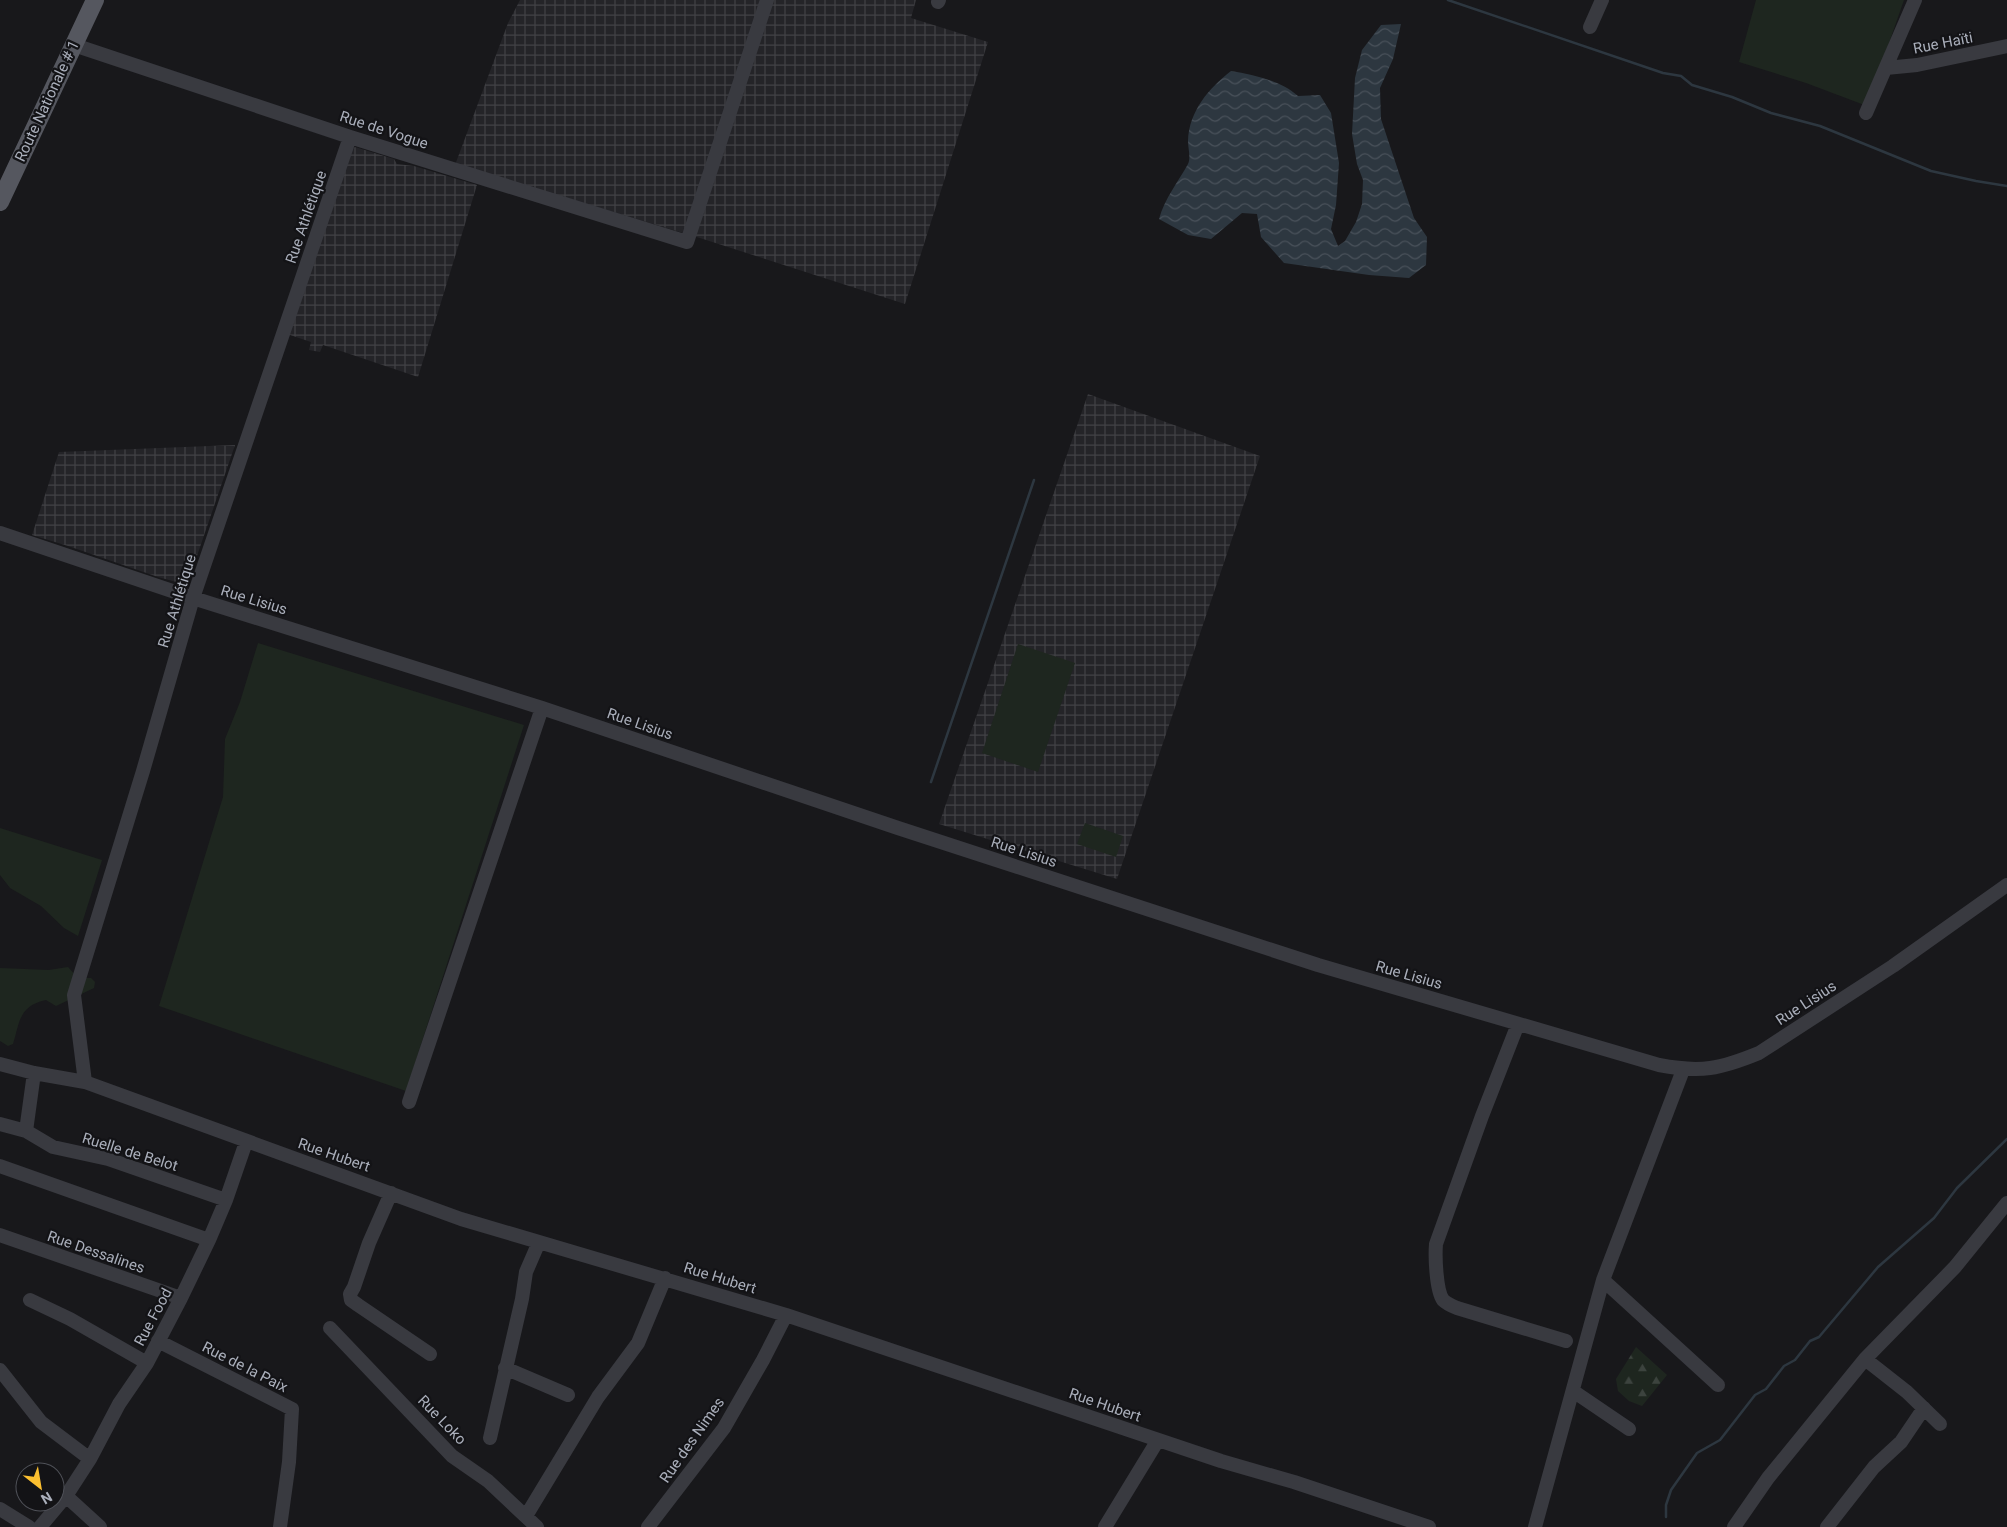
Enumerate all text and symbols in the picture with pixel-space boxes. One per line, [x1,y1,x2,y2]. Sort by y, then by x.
street label: Rue Haïti [1912,28,1974,58]
street label: Route Nationale # 1 [11,37,83,165]
street label: Rue de Vogue [338,107,430,153]
street label: Rue Athlétique [282,168,330,266]
street label: Rue Athlétique [154,552,200,650]
street label: Rue Lisius [219,581,289,619]
street label: Rue Lisius [605,704,675,744]
street label: Rue Lisius [989,833,1059,871]
street label: Rue Lisius [1374,957,1444,993]
street label: Rue Lisius [1772,977,1840,1029]
street label: Ruelle de Belot [80,1129,180,1175]
street label: Rue Hubert [296,1134,372,1176]
street label: Rue Dessalines [45,1227,147,1277]
street label: Rue Hubert [682,1258,759,1298]
street label: Rue Food [130,1285,176,1349]
street label: Rue de la Paix [199,1338,291,1396]
street label: Rue Hubert [1067,1384,1143,1426]
street label: Rue Loko [414,1391,470,1449]
street label: Rue des Nimes [656,1394,728,1486]
north arrow [15,1462,65,1512]
text: N [38,1489,55,1508]

